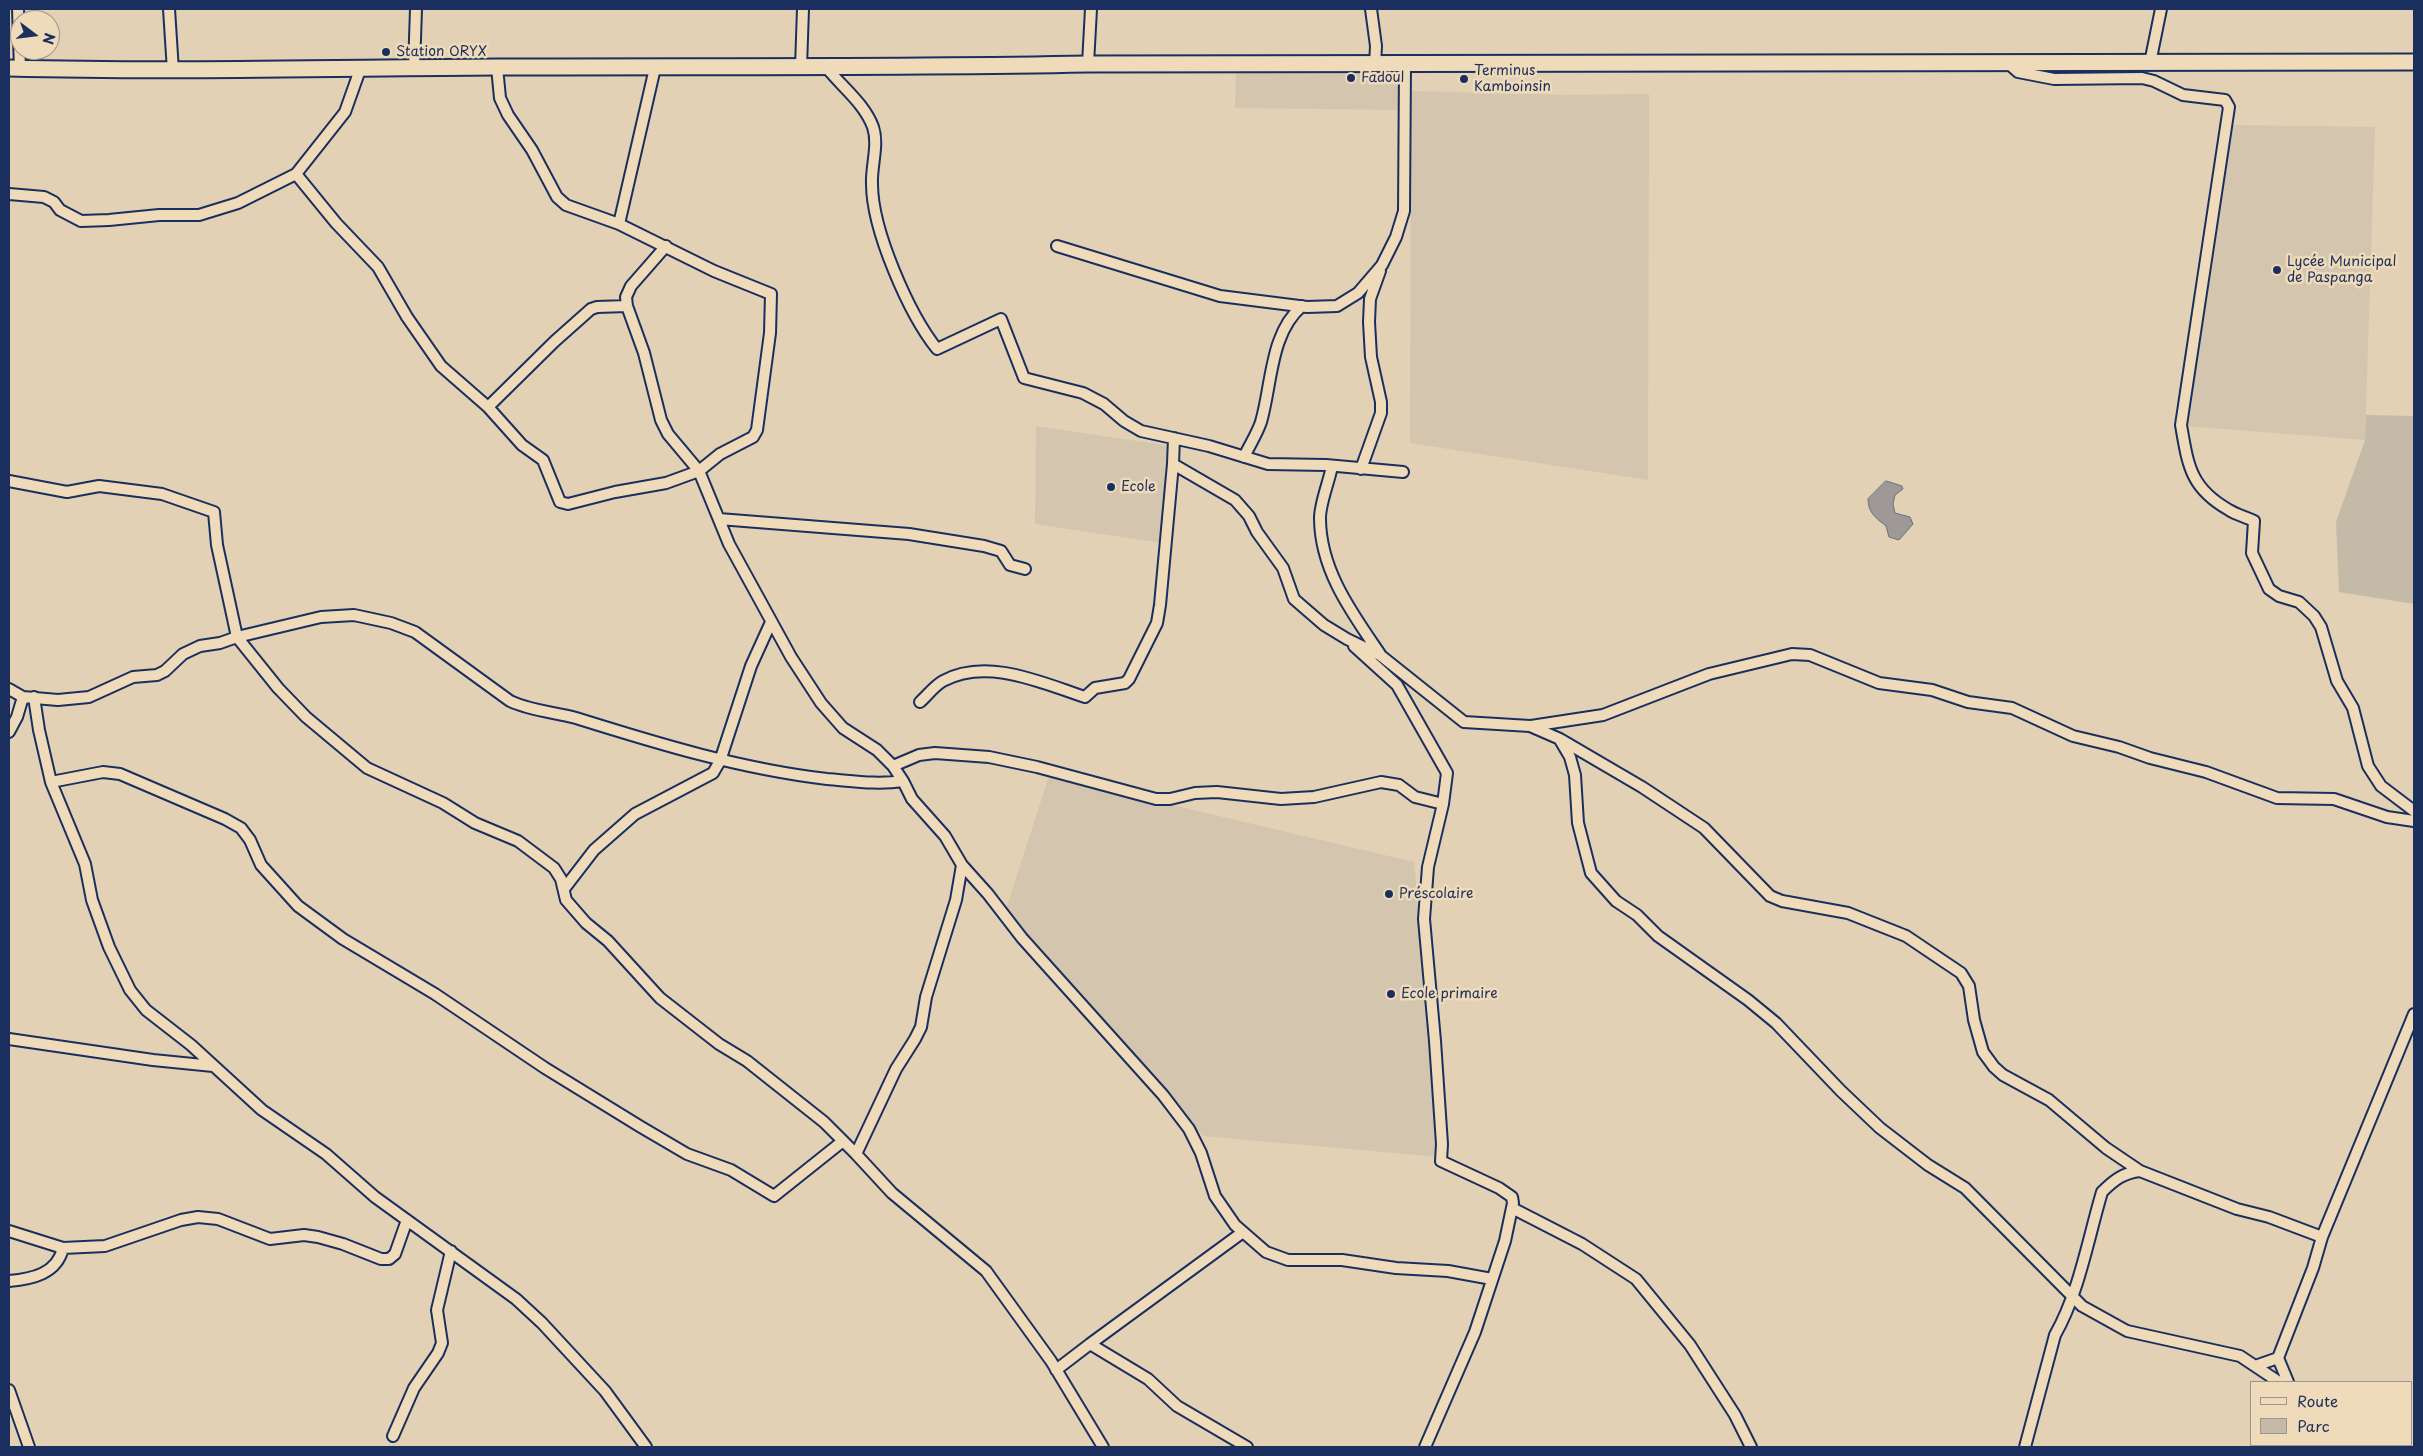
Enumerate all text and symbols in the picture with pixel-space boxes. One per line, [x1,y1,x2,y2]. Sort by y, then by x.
north arrow [10,10,60,60]
text: N [37,31,61,47]
place label: Station ORYX [396,44,487,60]
marker: Station ORYX [380,46,392,58]
place label: Terminus Kamboinsin [1474,63,1551,95]
place label: Fadoul [1361,70,1404,86]
marker: Fadoul [1345,72,1357,84]
marker: Terminus Kamboinsin [1458,73,1470,85]
place label: Lycée Municipal de Paspanga [2287,254,2397,286]
marker: Lycée Municipal de Paspanga [2271,264,2283,276]
place label: Ecole [1121,479,1156,495]
marker: Ecole [1105,481,1117,493]
place label: Préscolaire [1399,886,1474,902]
marker: Préscolaire [1383,888,1395,900]
place label: Ecole primaire [1401,986,1498,1002]
marker: Ecole primaire [1385,988,1397,1000]
legend [2250,1381,2413,1446]
text: Route [2297,1389,2338,1412]
text: Parc [2297,1414,2330,1437]

